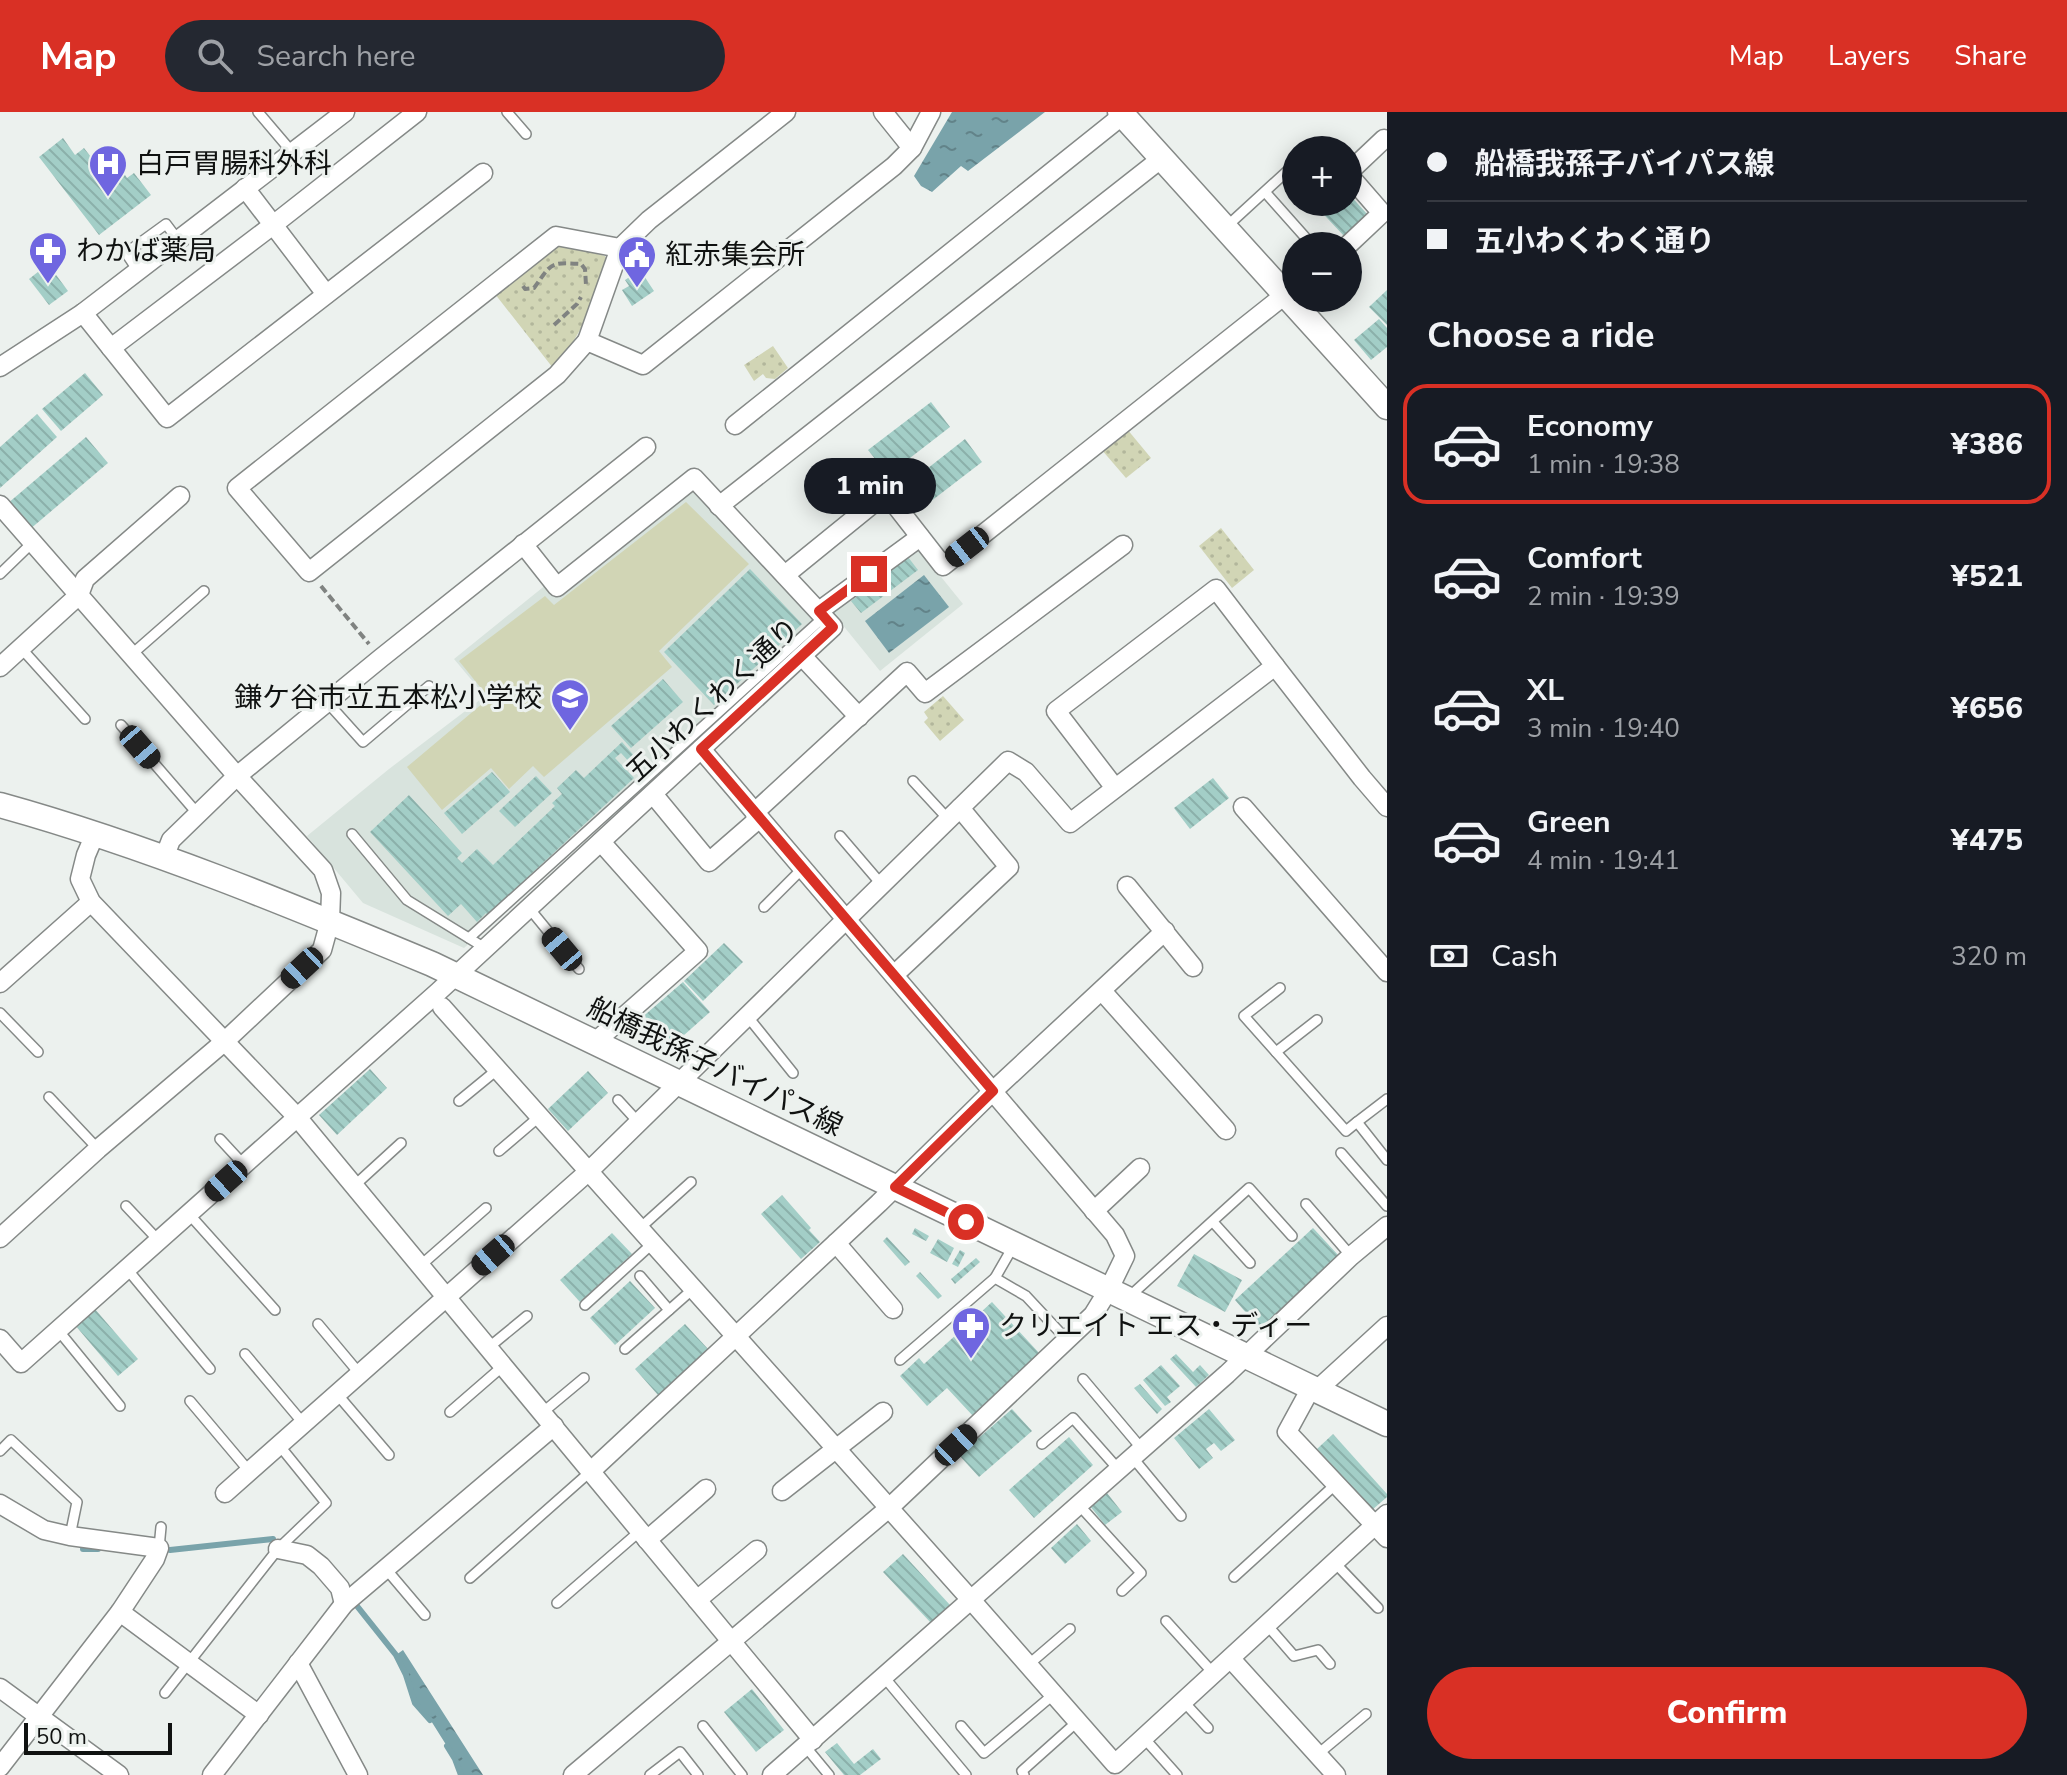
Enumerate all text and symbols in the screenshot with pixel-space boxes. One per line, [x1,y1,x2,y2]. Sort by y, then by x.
search box [165,20,725,92]
text: Map [40,31,117,82]
icon: search [193,34,237,78]
text: Search here [257,36,416,77]
text: Map [1729,37,1784,75]
text: Layers [1828,37,1910,75]
text: Share [1954,37,2027,75]
map controls [1282,136,1362,312]
button: + [1282,136,1362,216]
hospital icon: 白戸胃腸科外科 [87,143,129,198]
text: 船橋我孫子バイパス線 [1475,144,1774,185]
place label: 白戸胃腸科外科 [136,145,332,183]
text: 五小わくわく通り [1475,221,1715,262]
pharmacy icon: わかば薬局 [27,230,69,285]
place label: わかば薬局 [76,232,216,270]
button: − [1282,232,1362,312]
public building icon: 紅赤集会所 [616,234,658,289]
place label: 紅赤集会所 [665,236,805,274]
text: Choose a ride [1427,311,1655,360]
text: Economy [1527,406,1653,447]
icon: car [1431,408,1503,480]
text: ¥386 [1951,424,2023,465]
text: 1 min · 19:38 [1527,447,1680,482]
callout: 1 min [803,458,935,514]
text: 1 min [836,468,904,503]
car [941,523,993,571]
text: Comfort [1527,538,1642,579]
icon: car [1431,540,1503,612]
route end [851,556,887,592]
text: ¥521 [1951,556,2023,597]
text: 2 min · 19:39 [1527,579,1680,614]
street label: 五小わくわく通り [618,610,808,790]
text: XL [1527,670,1564,711]
icon: car [1431,672,1503,744]
school or university icon: 鎌ケ谷市立五本松小学校 [549,677,591,732]
place label: 鎌ケ谷市立五本松小学校 [234,679,542,717]
text: ¥656 [1951,688,2023,729]
text: 3 min · 19:40 [1527,711,1680,746]
car [115,721,165,773]
text: Green [1527,802,1611,843]
icon: car [1431,804,1503,876]
text: ¥475 [1951,820,2023,861]
text: 4 min · 19:41 [1527,843,1680,878]
car [537,923,587,975]
icon: cash [1427,934,1471,978]
text: Cash [1491,936,1558,977]
text: 320 m [1951,939,2027,974]
car [276,943,328,993]
street label: 船橋我孫子バイパス線 [581,989,849,1145]
car [200,1156,252,1206]
route start [948,1204,984,1240]
car [467,1230,519,1280]
pharmacy icon: クリエイト エス・ディー [950,1305,992,1360]
place label: クリエイト エス・ディー [999,1307,1312,1345]
car [930,1420,982,1470]
button: Confirm [1427,1667,2027,1759]
scale bar [24,1719,172,1755]
text: 50 m [36,1722,87,1752]

